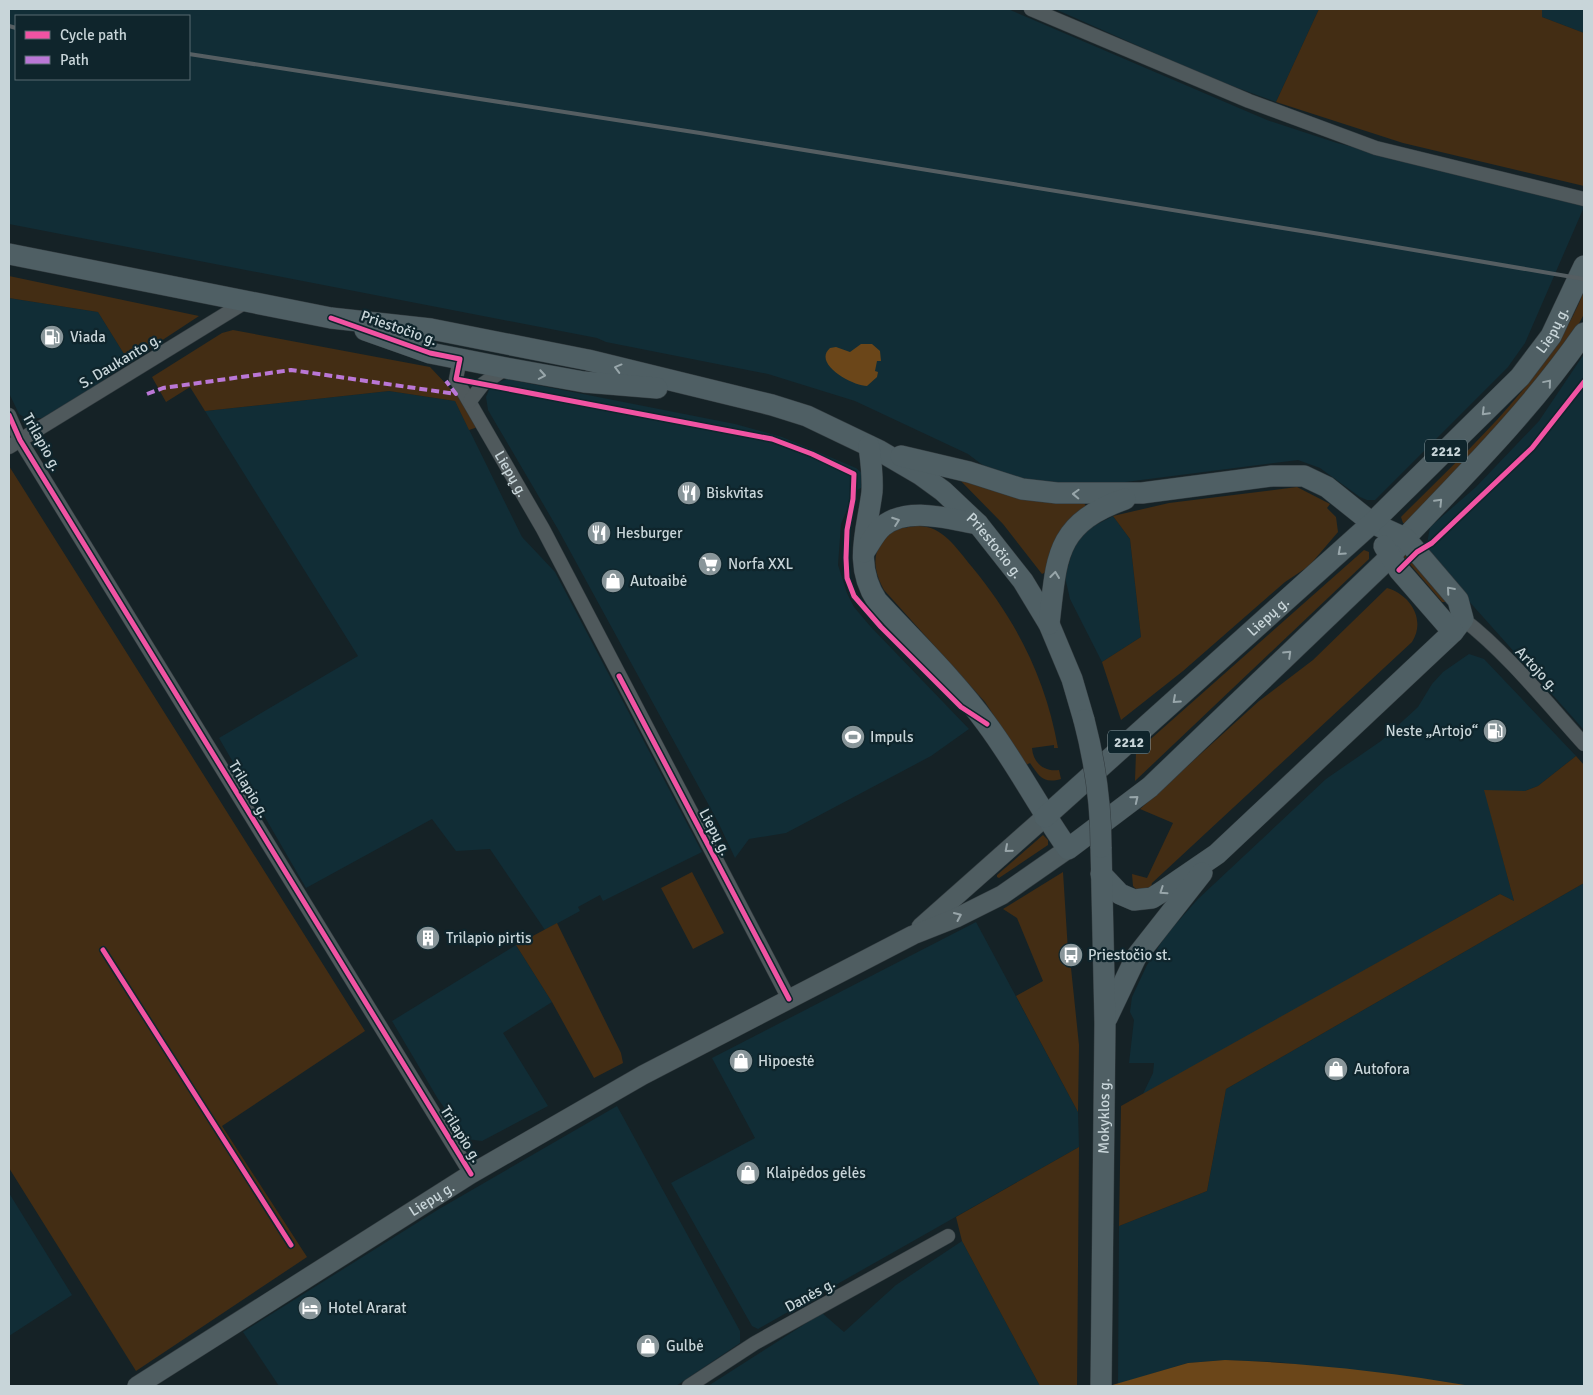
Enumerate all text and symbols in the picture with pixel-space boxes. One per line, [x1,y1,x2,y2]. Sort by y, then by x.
legend [15,15,190,80]
text: Cycle path [60,26,127,44]
text: Path [60,51,89,69]
street label: Liepų g. [1532,304,1572,357]
street label: Priestočio g. [359,307,439,349]
fuel station icon: Viada [39,324,65,350]
place label: Viada [70,328,106,346]
street label: S. Daukanto g. [76,329,164,392]
one-way arrow [613,363,622,374]
one-way arrow [538,369,546,379]
one-way arrow [1543,379,1552,388]
one-way arrow [1482,406,1491,415]
street label: Trilapio g. [19,410,65,474]
road number: 2212 [1425,440,1467,462]
street label: Liepų g. [491,447,531,500]
restaurant icon: Biskvitas [676,480,702,506]
place label: Biskvitas [706,484,764,502]
one-way arrow [1071,489,1079,499]
one-way arrow [1433,499,1442,508]
street label: Priestočio g. [963,509,1027,582]
one-way arrow [891,517,900,527]
restaurant icon: Hesburger [586,520,612,546]
place label: Hesburger [616,524,683,542]
one-way arrow [1337,546,1346,555]
supermarket icon: Norfa XXL [697,551,723,577]
place label: Norfa XXL [728,555,793,573]
shop icon: Autoaibė [600,568,626,594]
one-way arrow [1049,571,1060,579]
place label: Autoaibė [630,572,687,590]
one-way arrow [1447,587,1455,596]
street label: Liepų g. [1243,593,1293,640]
street label: Artojo g. [1512,643,1562,695]
one-way arrow [1283,651,1292,660]
one-way arrow [1173,694,1182,703]
fuel station icon: Neste „Artojo“ [1482,718,1508,744]
place label: Neste „Artojo“ [1386,722,1478,740]
sports icon: Impuls [840,724,866,750]
place label: Impuls [870,728,914,746]
road number: 2212 [1108,730,1150,754]
street label: Trilapio g. [225,757,273,821]
one-way arrow [1129,797,1138,805]
street label: Liepų g. [695,806,735,859]
one-way arrow [1005,844,1014,853]
one-way arrow [1159,885,1168,895]
one-way arrow [953,912,962,923]
building icon: Trilapio pirtis [415,925,441,951]
place label: Trilapio pirtis [446,929,532,947]
bus stop icon: Priestočio st. [1058,942,1084,968]
place label: Priestočio st. [1088,946,1171,964]
shop icon: Hipoestė [728,1048,754,1074]
place label: Hipoestė [758,1052,815,1070]
shop icon: Autofora [1323,1056,1349,1082]
place label: Autofora [1354,1060,1410,1078]
street label: Mokyklos g. [1095,1078,1113,1154]
street label: Trilapio g. [437,1102,485,1166]
shop icon: Klaipėdos gėlės [735,1160,761,1186]
place label: Klaipėdos gėlės [766,1164,866,1182]
street label: Liepų g. [406,1178,458,1220]
street label: Danės g. [782,1274,838,1316]
hotel icon: Hotel Ararat [297,1295,323,1321]
place label: Hotel Ararat [328,1299,406,1317]
shop icon: Gulbė [635,1333,661,1359]
place label: Gulbė [666,1337,704,1355]

